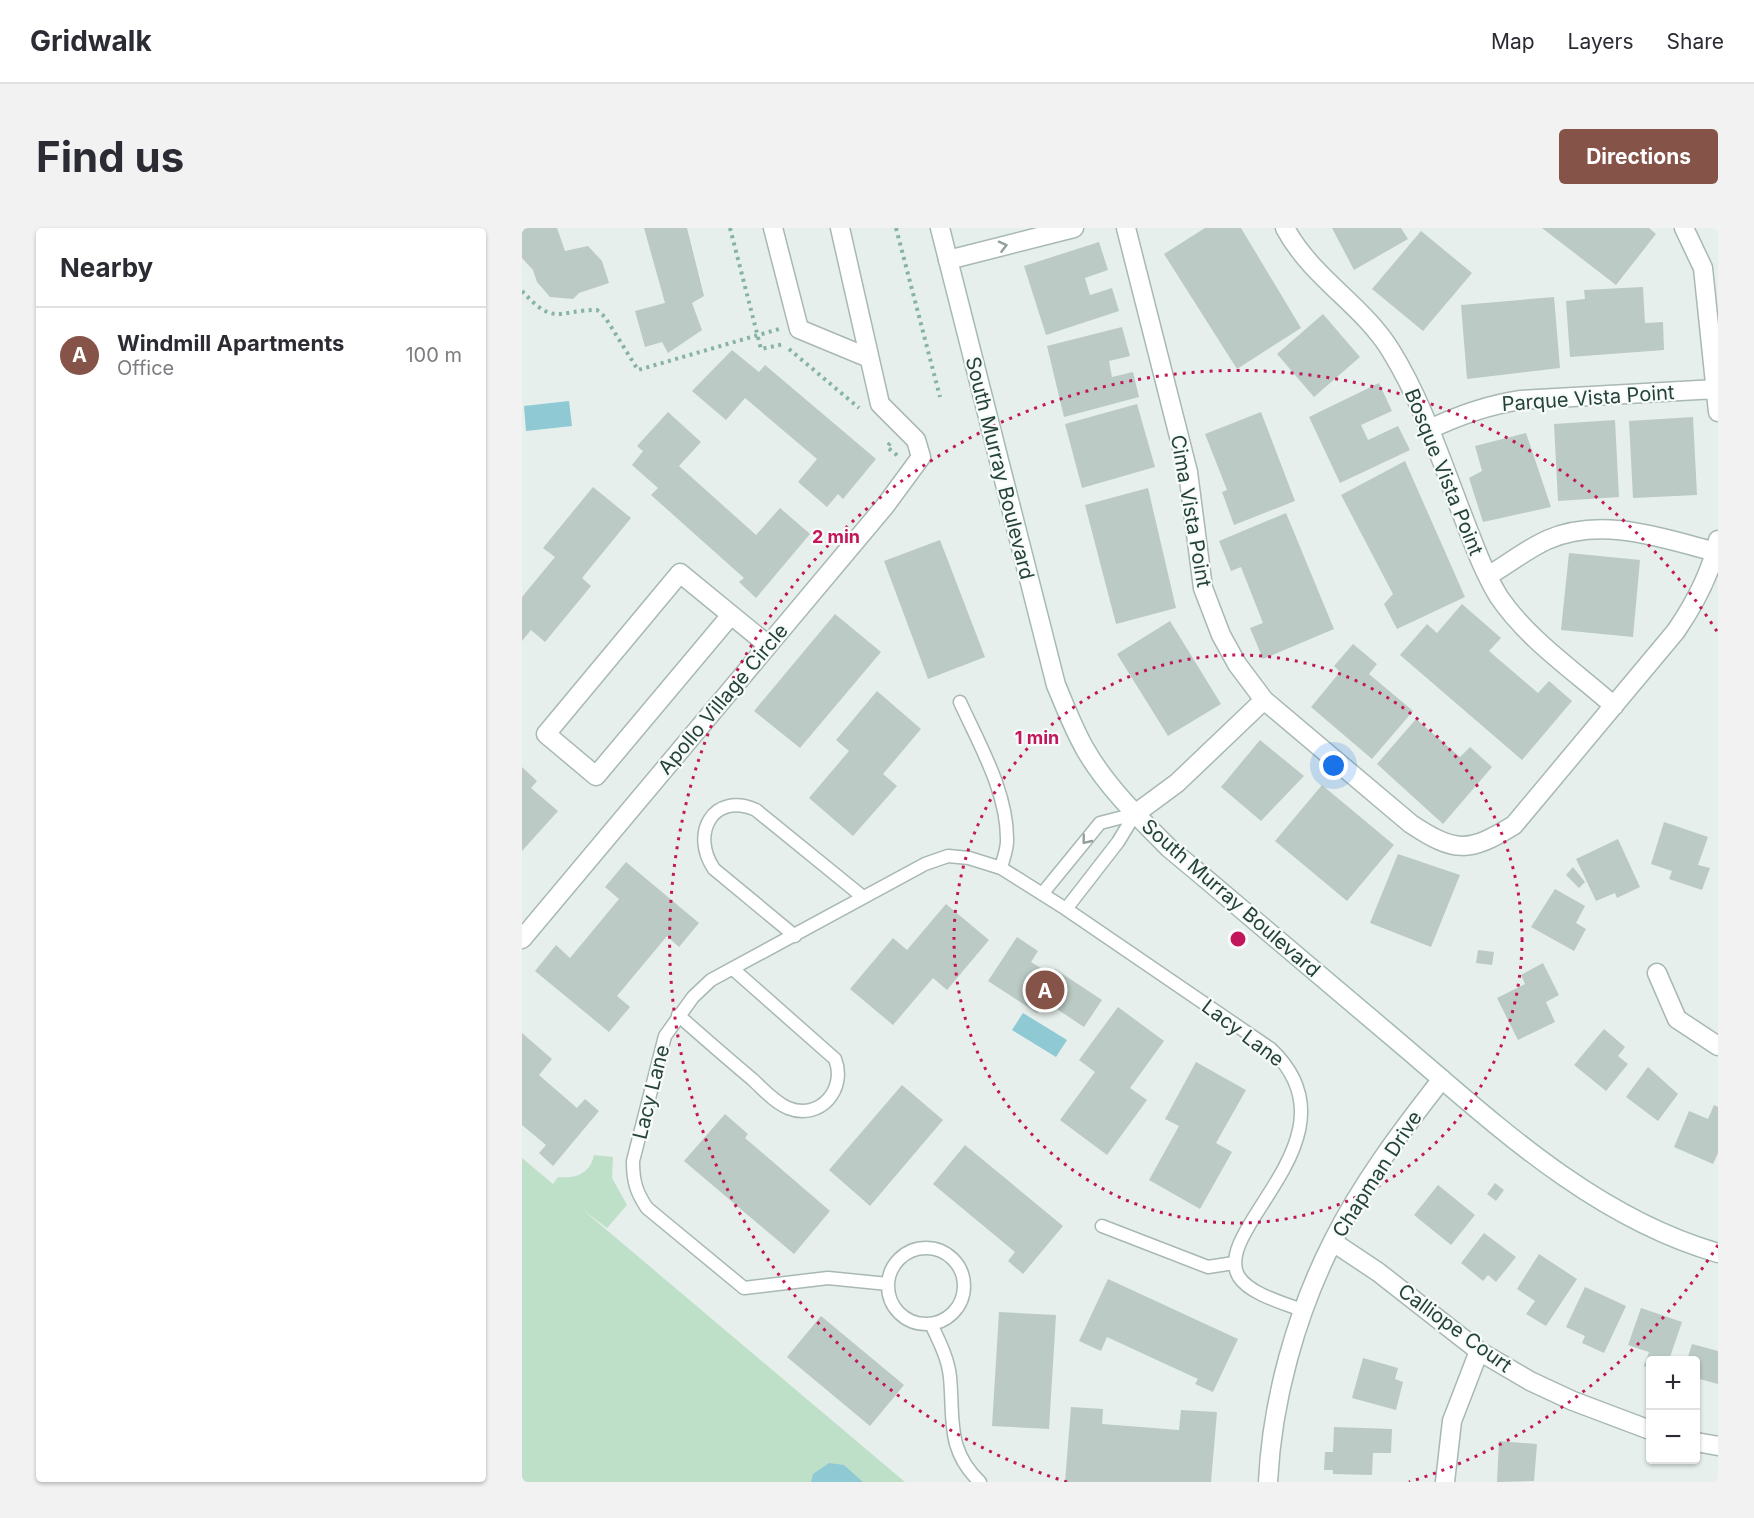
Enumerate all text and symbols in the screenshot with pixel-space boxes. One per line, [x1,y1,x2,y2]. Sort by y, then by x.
text: Gridwalk [30,24,152,58]
text: Map [1491,29,1535,54]
text: Layers [1568,29,1634,54]
text: Share [1667,29,1724,54]
button: Directions [1559,129,1718,184]
text: Find us [36,131,184,182]
one-way arrow [998,240,1008,253]
text: Nearby [60,252,153,283]
text: Windmill Apartments [117,330,344,356]
text: A [72,343,87,367]
text: 100 m [405,343,462,367]
street label: South Murray Boulevard [961,354,1039,582]
text: Office [117,356,174,380]
street label: Parque Vista Point [1501,380,1676,416]
street label: Bosque Vista Point [1400,385,1489,559]
street label: Cima Vista Point [1166,433,1216,590]
text: 2 min [812,526,860,547]
street label: Apollo Village Circle [653,619,793,779]
text: 1 min [1015,727,1059,748]
your location [1319,751,1348,780]
street label: South Murray Boulevard [1137,814,1325,982]
one-way arrow [1082,833,1093,844]
centre of rings [1228,929,1248,949]
pin: A [1026,968,1064,1012]
street label: Lacy Lane [1197,994,1289,1072]
street label: Lacy Lane [628,1042,674,1142]
street label: Chapman Drive [1327,1106,1427,1242]
street label: Calliope Court [1393,1279,1517,1378]
map controls [1646,1356,1700,1464]
button: + [1646,1356,1700,1410]
button: − [1646,1410,1700,1464]

